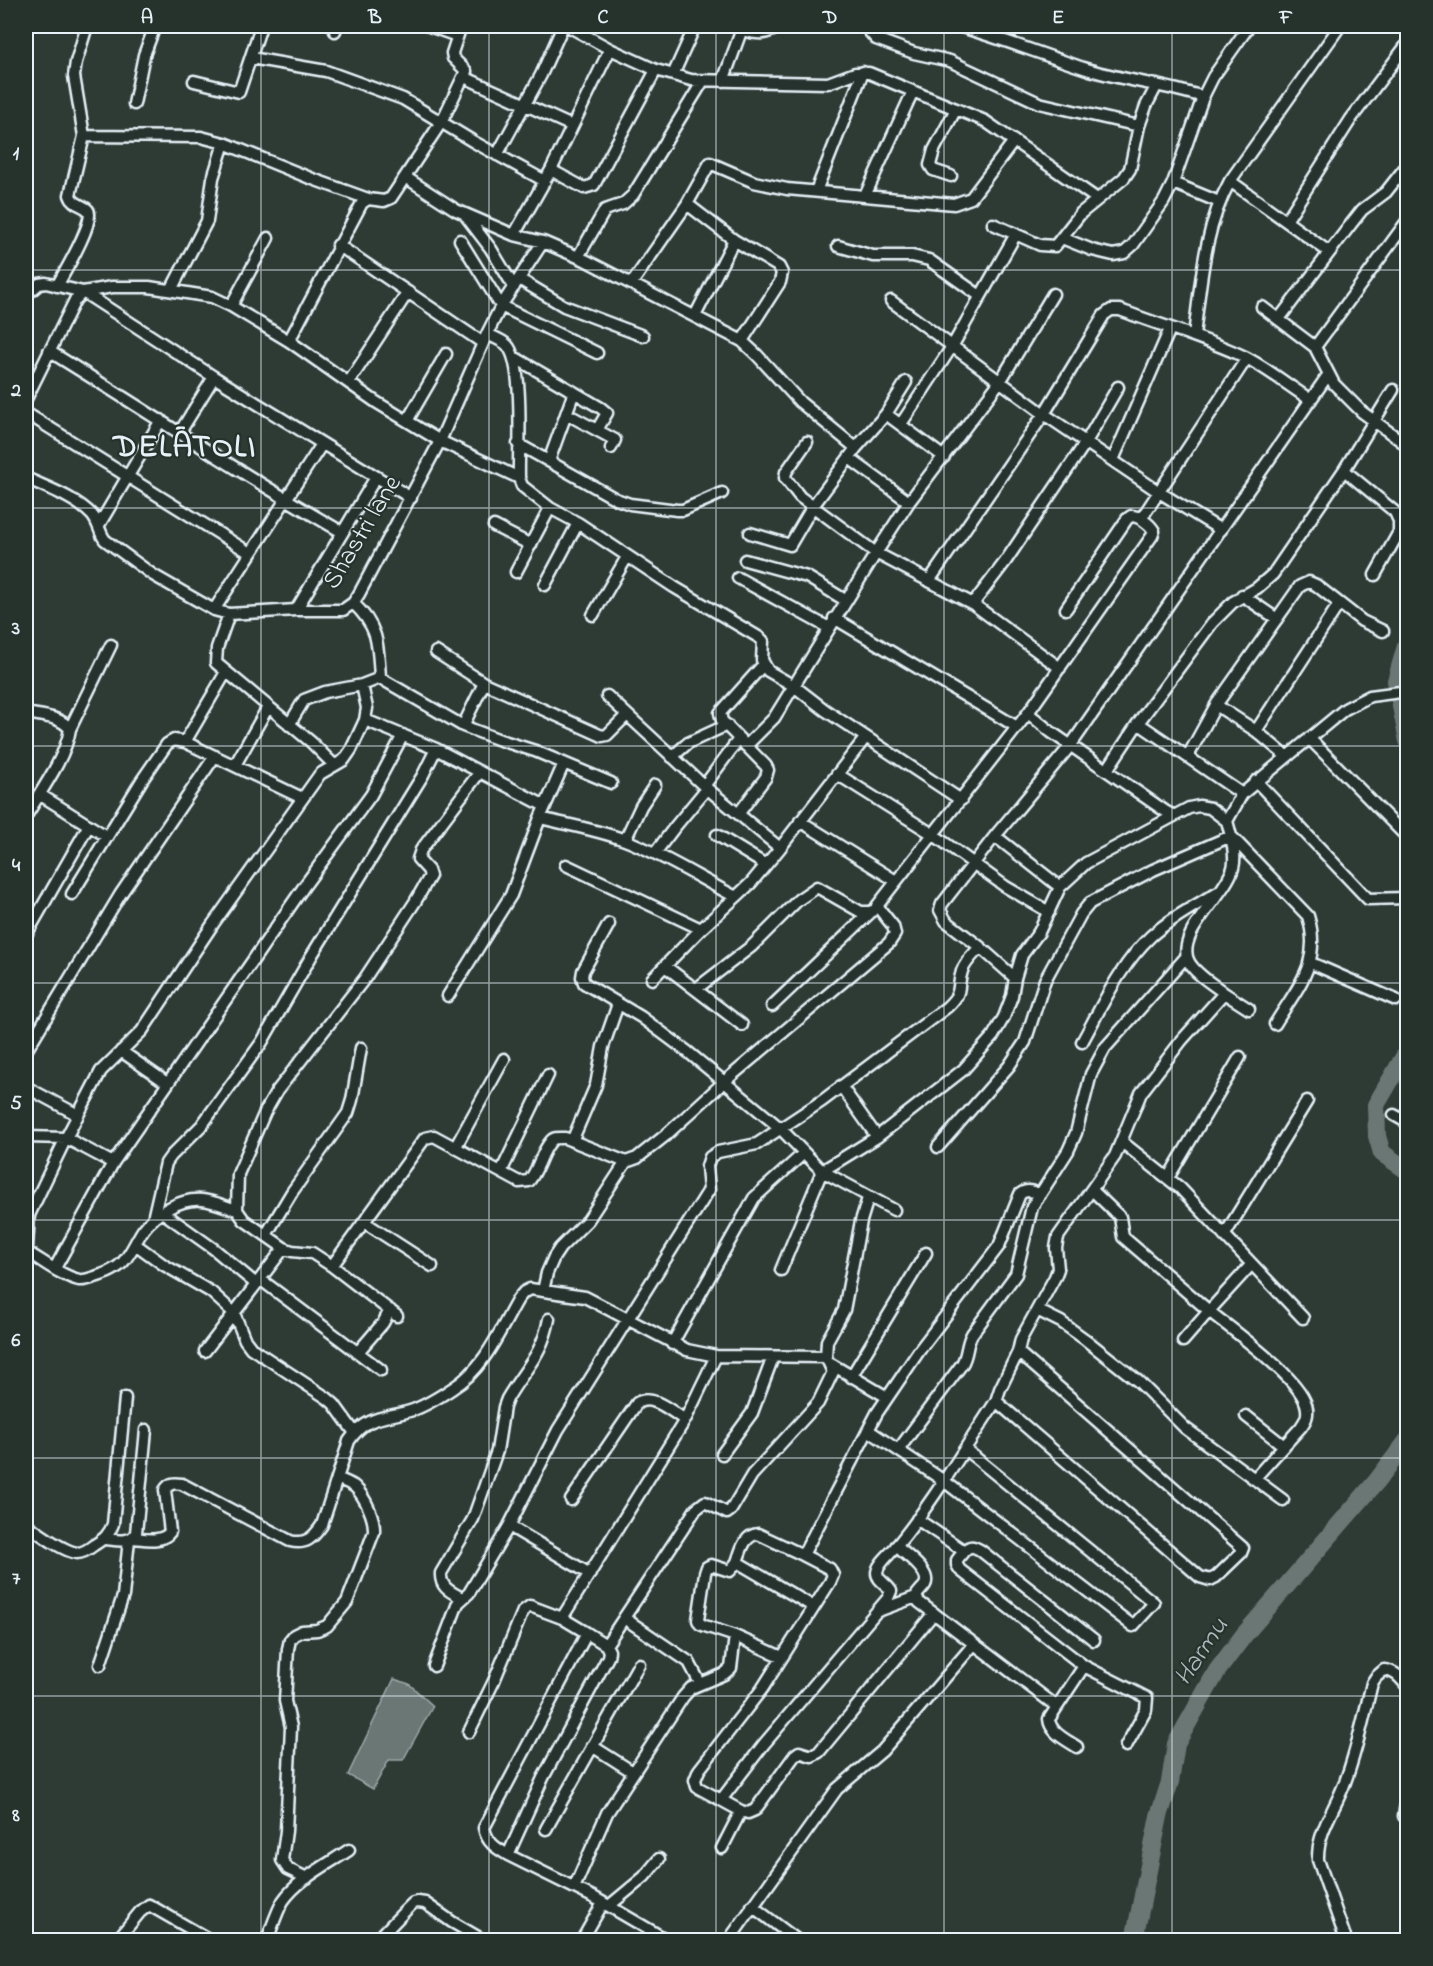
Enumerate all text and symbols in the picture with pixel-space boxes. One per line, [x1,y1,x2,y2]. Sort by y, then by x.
text: A [141,4,153,33]
text: B [367,4,382,33]
text: C [598,4,609,33]
text: D [822,4,837,33]
text: E [1052,4,1064,33]
text: F [1279,4,1293,33]
text: 1 [13,140,20,169]
text: 2 [10,377,21,406]
district label: DELĀTOLI [111,425,257,472]
street label: Shastri lane [314,468,412,597]
text: 3 [11,615,20,644]
text: 4 [12,852,21,881]
text: 5 [10,1090,22,1119]
text: 6 [12,1327,21,1356]
text: 7 [12,1565,21,1594]
water label: Harmu [1165,1610,1239,1694]
text: 8 [11,1802,20,1831]

